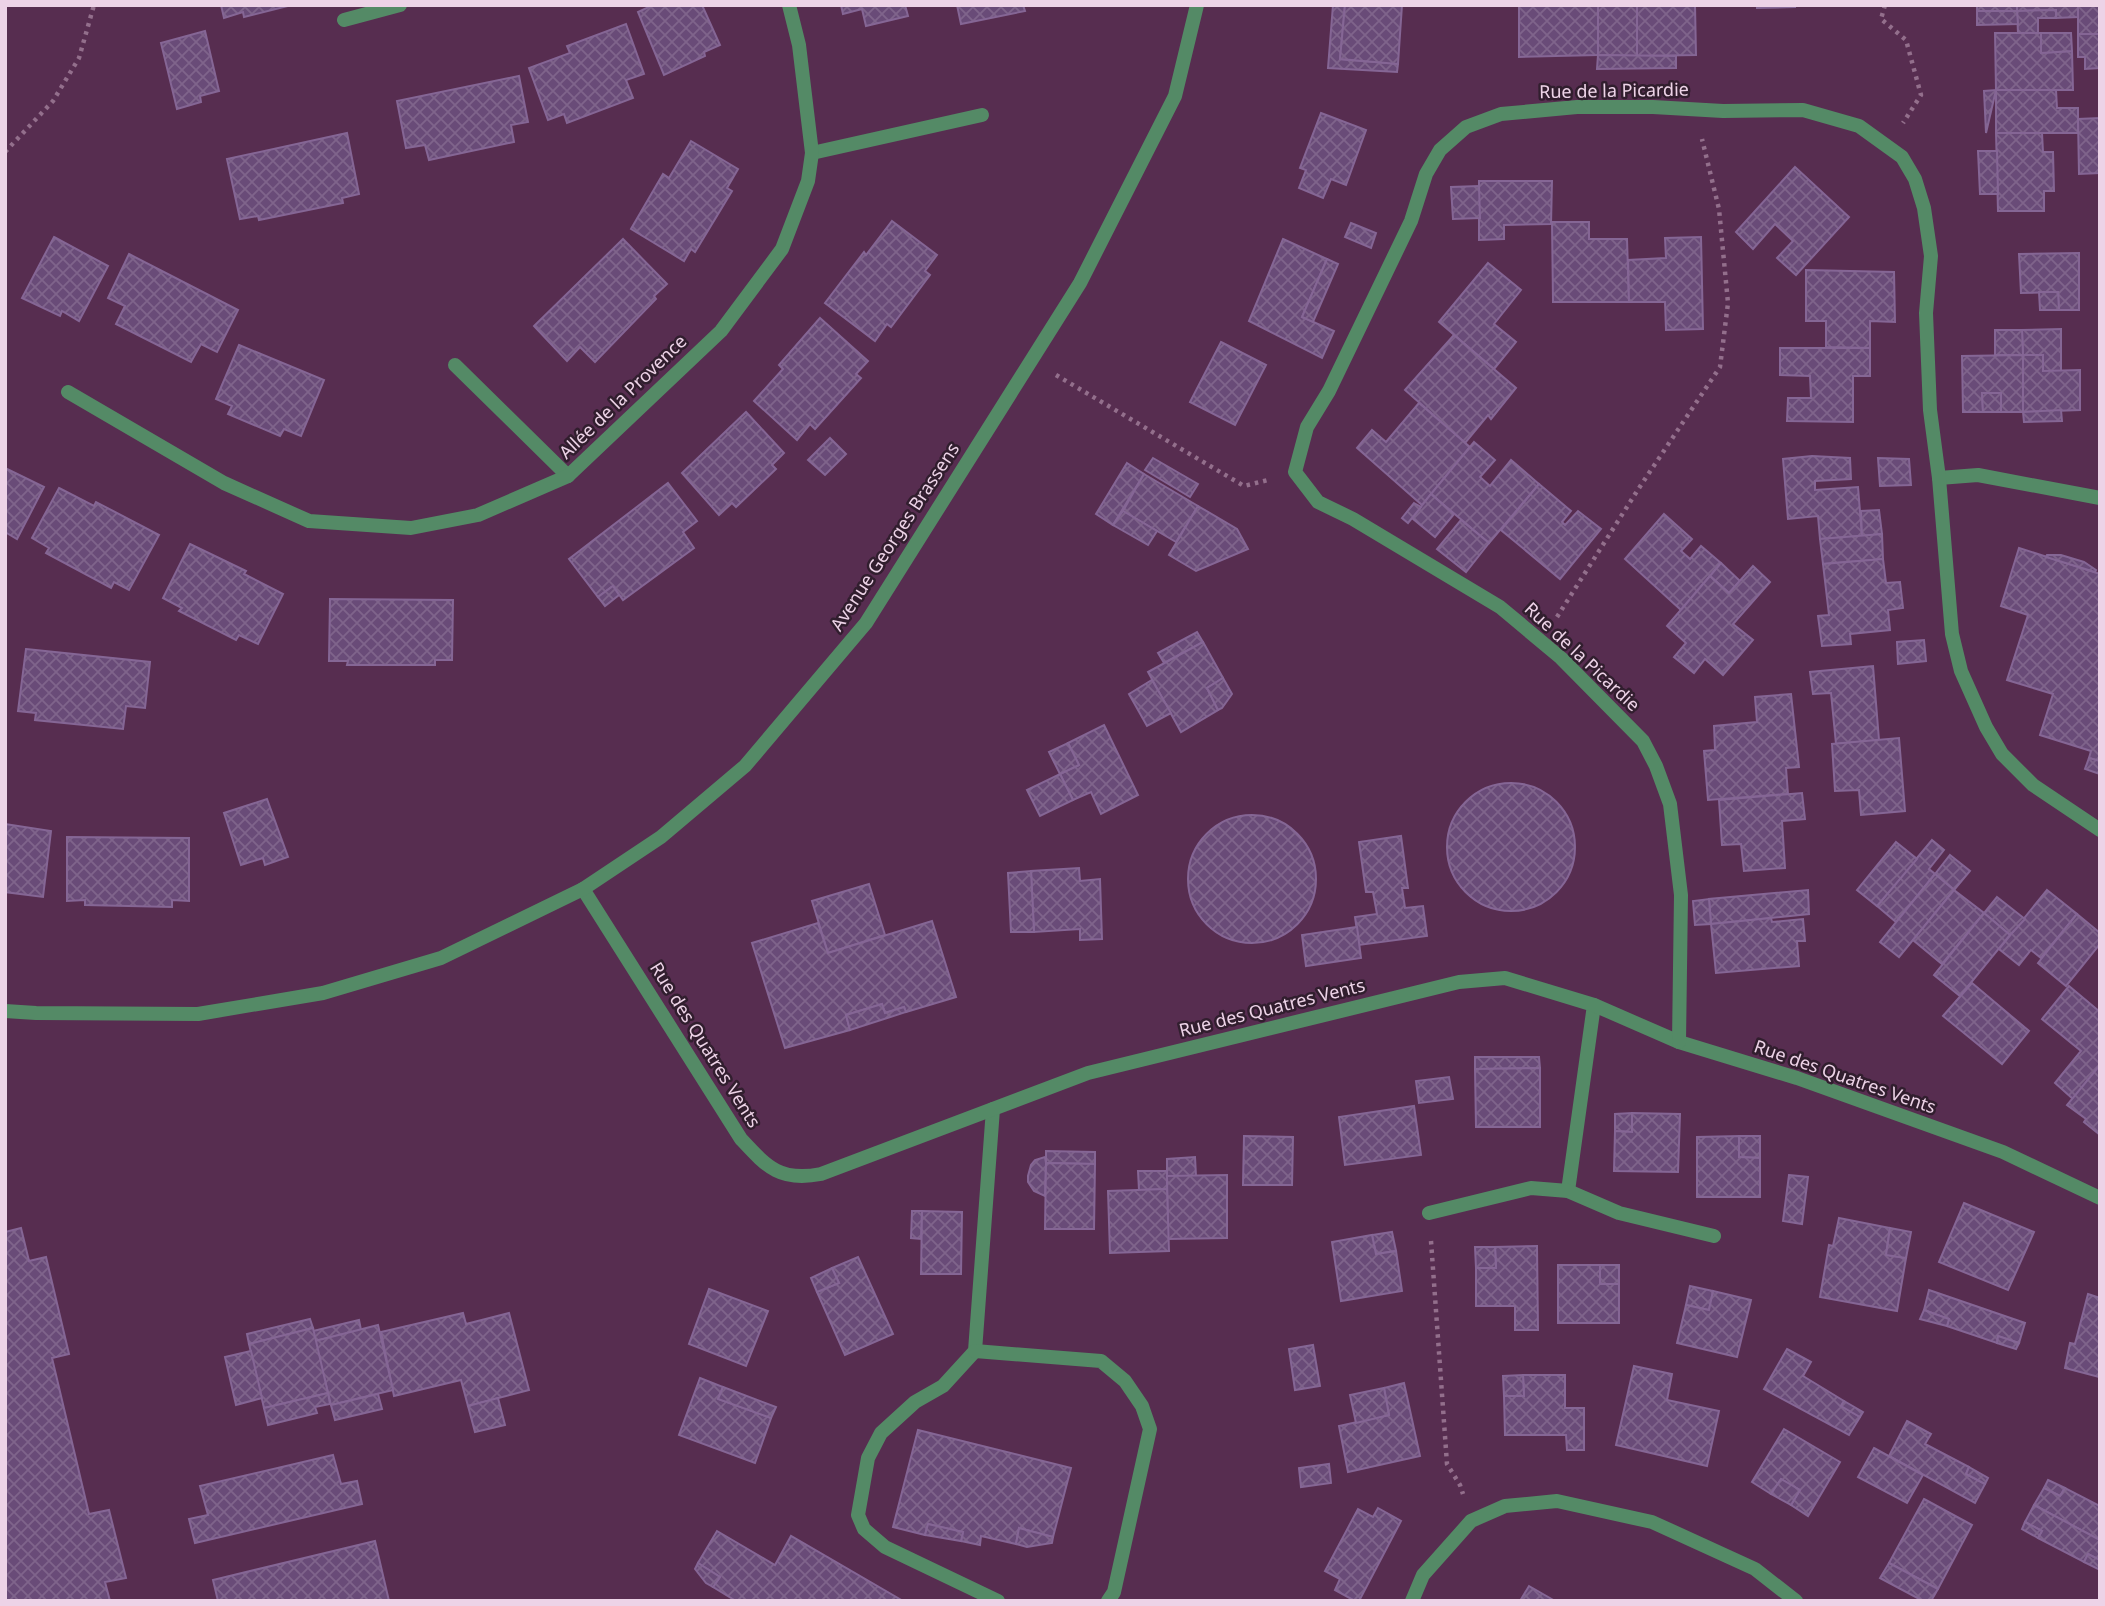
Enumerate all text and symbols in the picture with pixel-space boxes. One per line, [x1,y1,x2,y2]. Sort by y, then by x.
street label: Rue de la Picardie [1539,77,1689,103]
street label: Allée de la Provence [553,329,691,464]
street label: Avenue Georges Brassens [824,438,964,635]
street label: Rue de la Picardie [1520,596,1646,716]
street label: Rue des Quatres Vents [645,957,767,1132]
street label: Rue des Quatres Vents [1176,972,1367,1042]
street label: Rue des Quatres Vents [1751,1034,1939,1118]

